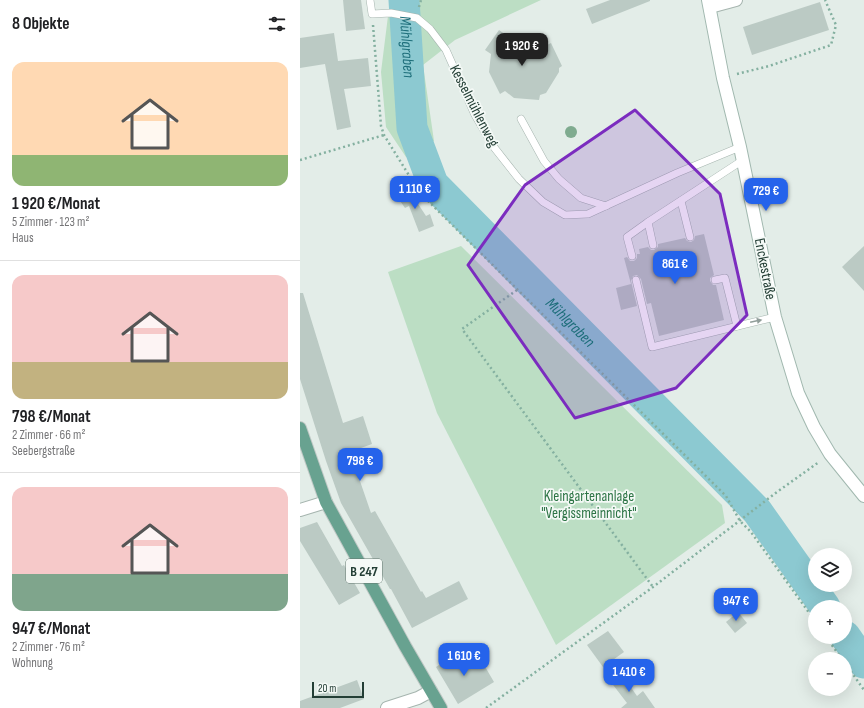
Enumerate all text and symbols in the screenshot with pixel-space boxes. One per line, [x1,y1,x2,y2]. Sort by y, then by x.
icon: filters [266,13,288,35]
text: 8 Objekte [12,14,70,34]
water label: Mühlgraben [396,15,418,79]
pin: 1 920 € [485,33,559,67]
text: 1 920 € [505,38,539,54]
street label: Kesselmühlenweg [445,62,503,150]
icon: home [114,88,186,160]
pin: 1 110 € [378,176,452,210]
pin: 729 € [738,178,794,212]
text: 1 110 € [399,181,431,197]
text: 729 € [753,183,779,199]
text: 1 920 €/Monat [12,194,100,214]
text: 5 Zimmer · 123 m² [12,214,89,230]
text: Haus [12,230,34,246]
street label: Enckestraße [750,237,780,301]
pin: 861 € [647,251,703,285]
text: 861 € [662,256,688,272]
water label: Mühlgraben [542,294,599,351]
icon: home [114,301,186,373]
one-way arrow [750,318,762,324]
text: 798 €/Monat [12,407,91,427]
text: 2 Zimmer · 66 m² [12,427,85,443]
text: Seebergstraße [12,443,75,459]
pin: 798 € [332,448,388,482]
text: 798 € [347,453,373,469]
park label: Kleingartenanlage "Vergissmeinnicht" [541,487,637,523]
icon: home [114,513,186,585]
map controls [808,548,852,696]
button: layers [808,548,852,592]
road number: B 247 [346,559,382,583]
pin: 947 € [708,588,764,622]
text: 947 € [723,593,749,609]
button: + [808,600,852,644]
text: 947 €/Monat [12,619,90,639]
text: 2 Zimmer · 76 m² [12,639,85,655]
pin: 1 610 € [427,643,501,677]
text: 1 610 € [447,648,481,664]
button: − [808,652,852,696]
text: Wohnung [12,655,53,671]
pin: 1 410 € [592,659,666,693]
text: 1 410 € [612,664,646,680]
scale bar [312,680,364,699]
text: 20 m [318,682,336,695]

